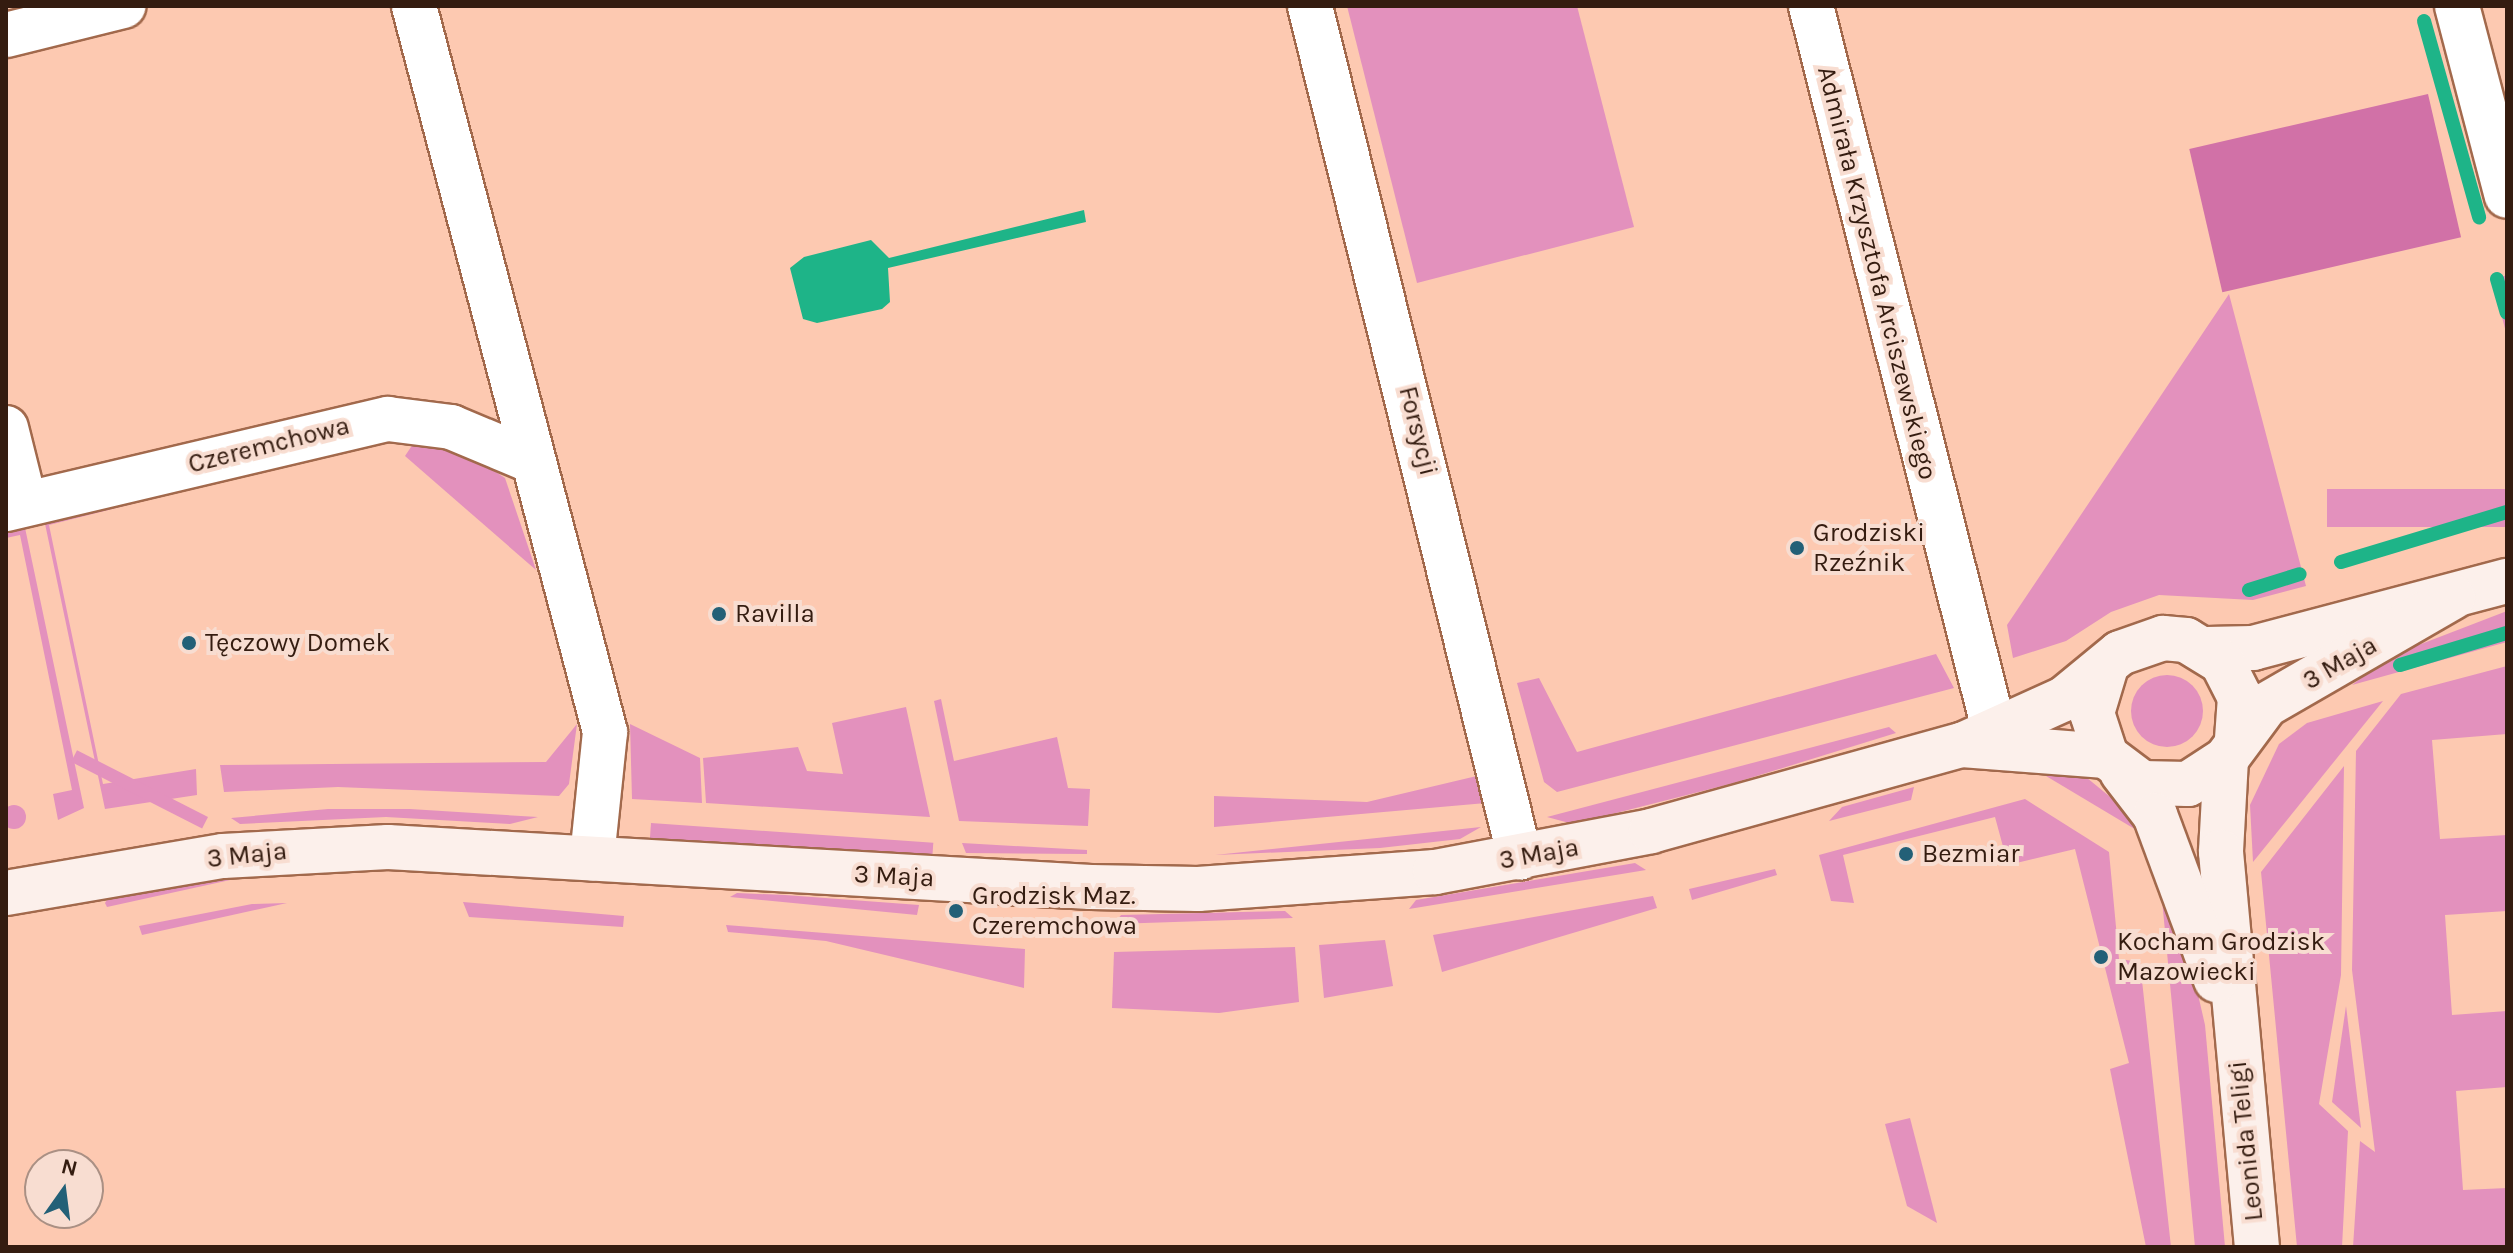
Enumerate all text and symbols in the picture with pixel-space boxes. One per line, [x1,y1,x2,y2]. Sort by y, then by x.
street label: Admirała Krzysztofa Arciszewskiego [1810,63,1944,483]
street label: Forsycji [1392,383,1444,479]
street label: Czeremchowa [185,410,353,480]
place label: Grodziski Rzeźnik [1813,517,1925,578]
marker: Grodziski Rzeźnik [1788,539,1806,557]
place label: Ravilla [735,598,815,630]
marker: Ravilla [710,605,728,623]
place label: Tęczowy Domek [205,627,390,659]
street label: 3 Maja [2297,629,2383,697]
marker: Tęczowy Domek [180,634,198,652]
street label: 3 Maja [1497,832,1581,876]
street label: 3 Maja [205,835,289,875]
place label: Bezmiar [1922,838,2020,870]
marker: Bezmiar [1897,845,1915,863]
street label: 3 Maja [853,858,935,894]
place label: Grodzisk Maz. Czeremchowa [972,880,1137,942]
marker: Grodzisk Maz. Czeremchowa [947,902,965,920]
place label: Kocham Grodzisk Mazowiecki [2117,926,2325,988]
marker: Kocham Grodzisk Mazowiecki [2092,948,2110,966]
street label: Leonida Teligi [2222,1059,2270,1223]
north arrow [24,1149,104,1229]
text: N [59,1153,80,1182]

